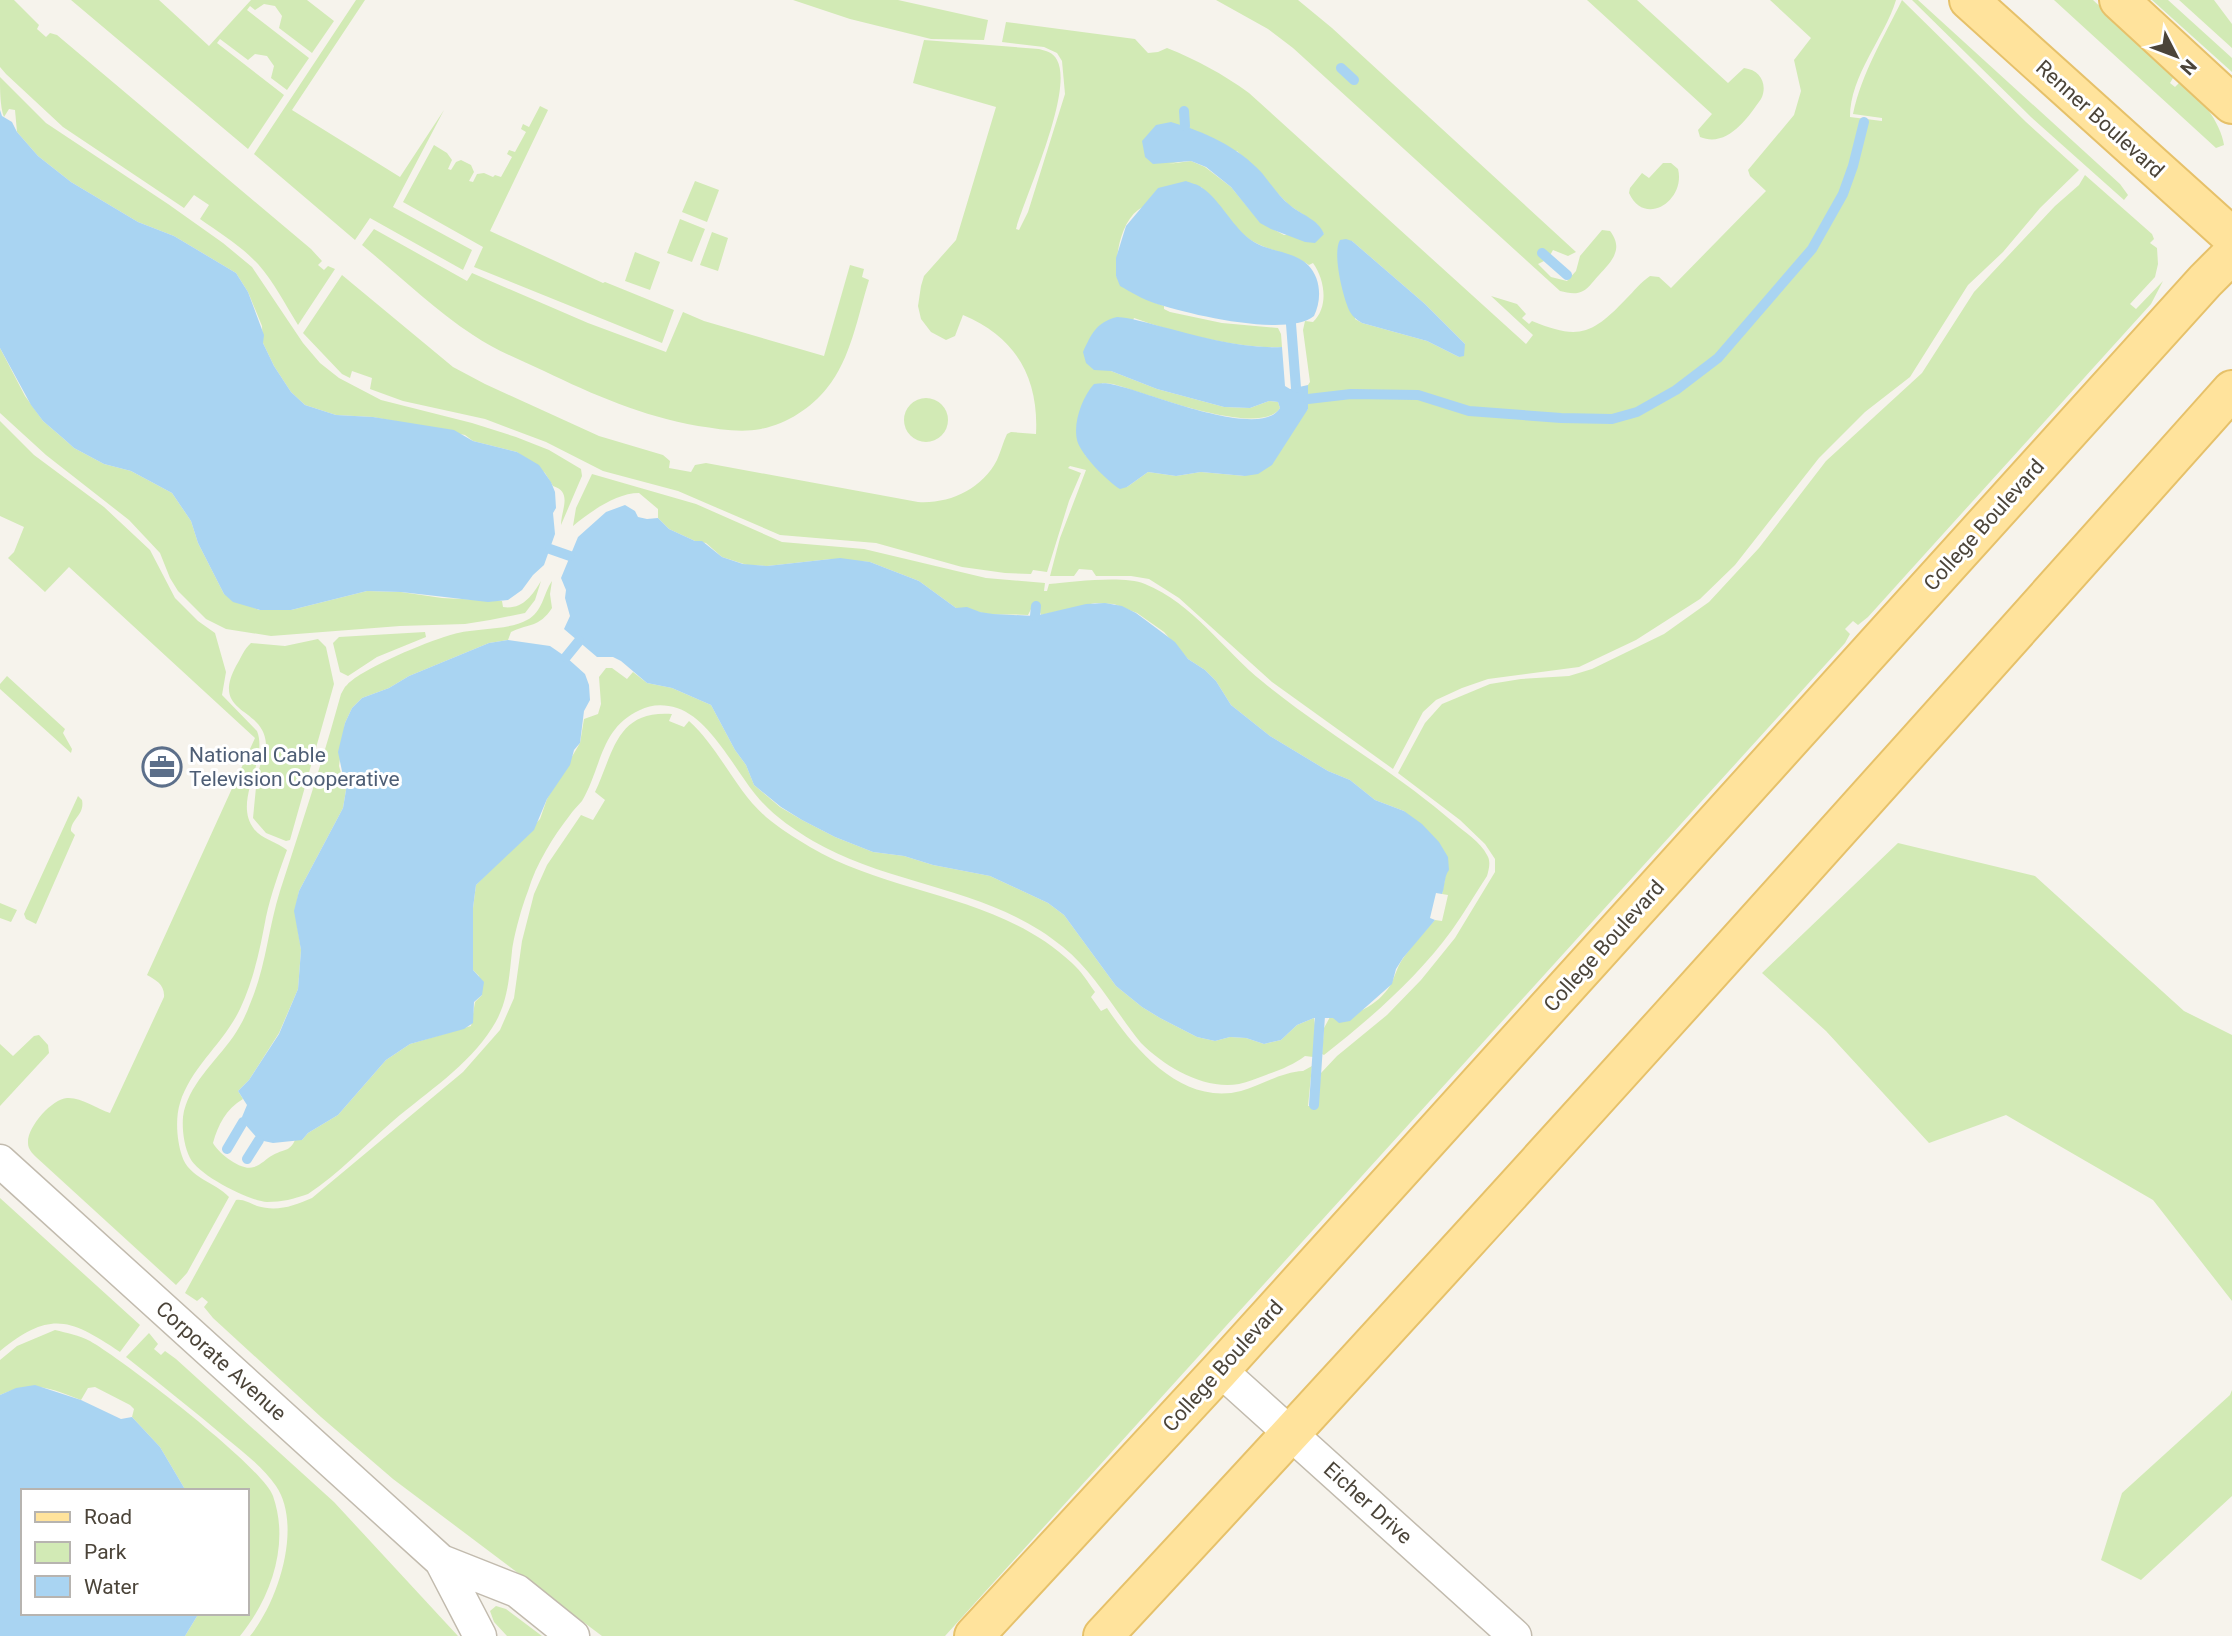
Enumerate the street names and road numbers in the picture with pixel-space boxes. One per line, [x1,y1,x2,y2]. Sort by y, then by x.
street label: Renner Boulevard [2031,55,2169,183]
street label: College Boulevard [1919,455,2049,595]
street label: College Boulevard [1539,876,1669,1016]
street label: Corporate Avenue [151,1296,291,1426]
street label: College Boulevard [1158,1296,1288,1436]
street label: Eicher Drive [1319,1457,1417,1549]

